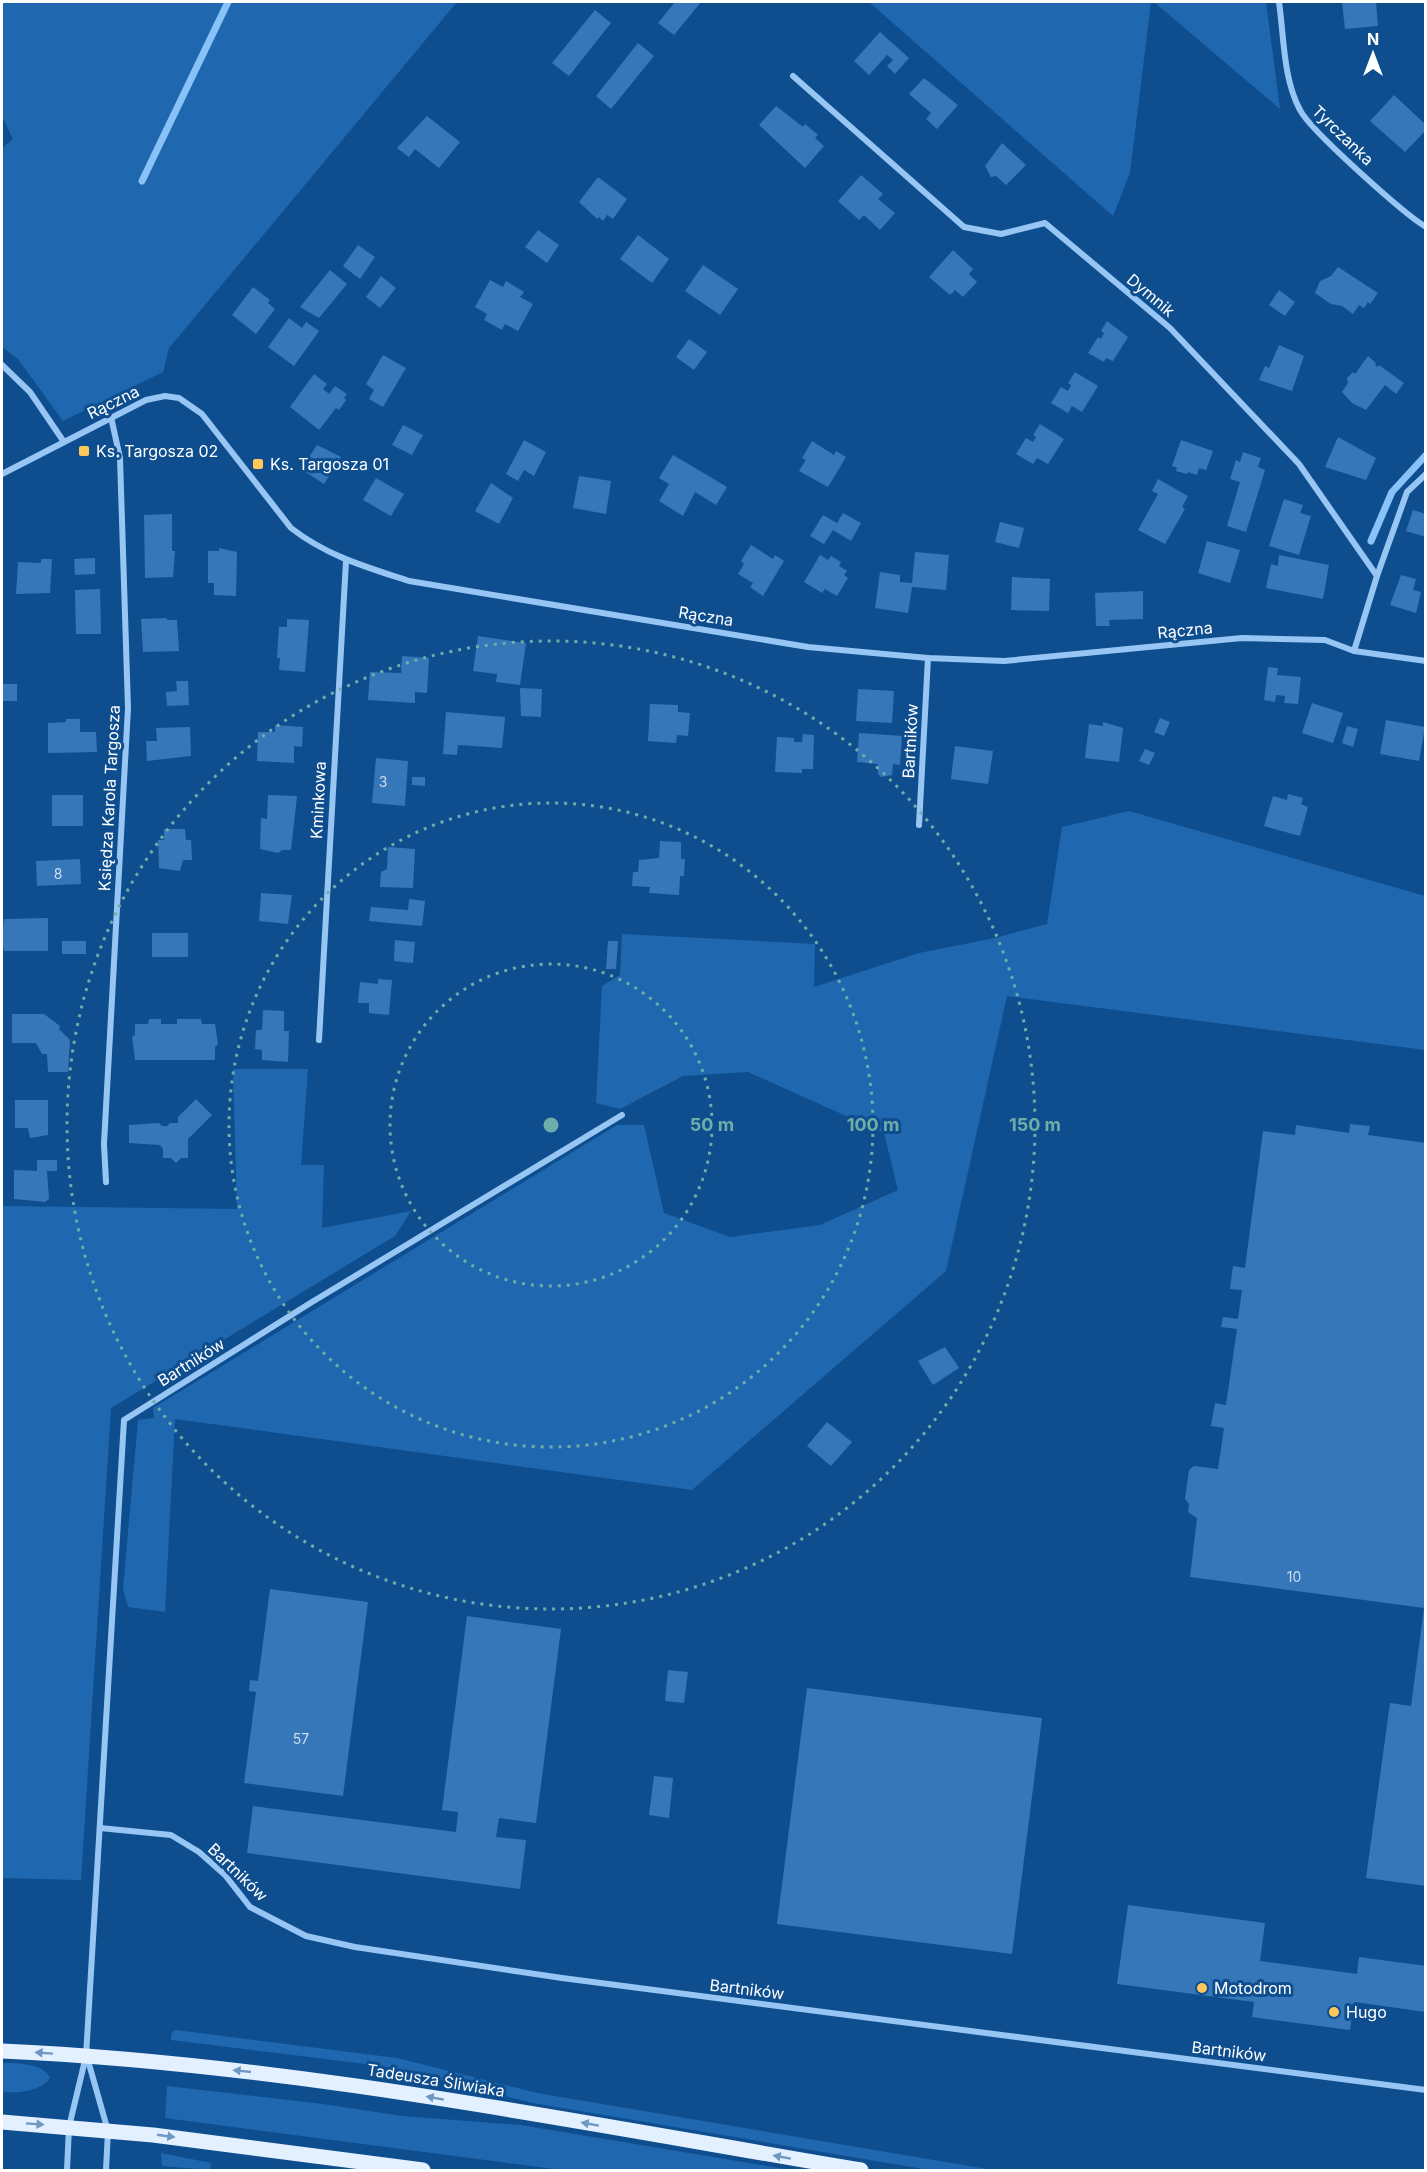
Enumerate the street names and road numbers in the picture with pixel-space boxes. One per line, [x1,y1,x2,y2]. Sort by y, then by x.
street label: Tyrczanka [1308,101,1378,169]
street label: Dymnik [1123,269,1179,321]
street label: Rączna [84,381,142,423]
street label: Rączna [677,602,735,630]
street label: Rączna [1156,617,1214,643]
street label: Bartników [898,703,922,779]
street label: Księdza Karola Targosza [94,704,124,892]
street label: Kminkowa [306,761,330,839]
street label: Bartników [154,1334,228,1390]
street label: Bartników [204,1839,272,1905]
street label: Bartników [709,1974,785,2004]
street label: Bartników [1191,2036,1267,2066]
street label: Tadeusza Śliwiaka [366,2059,506,2101]

